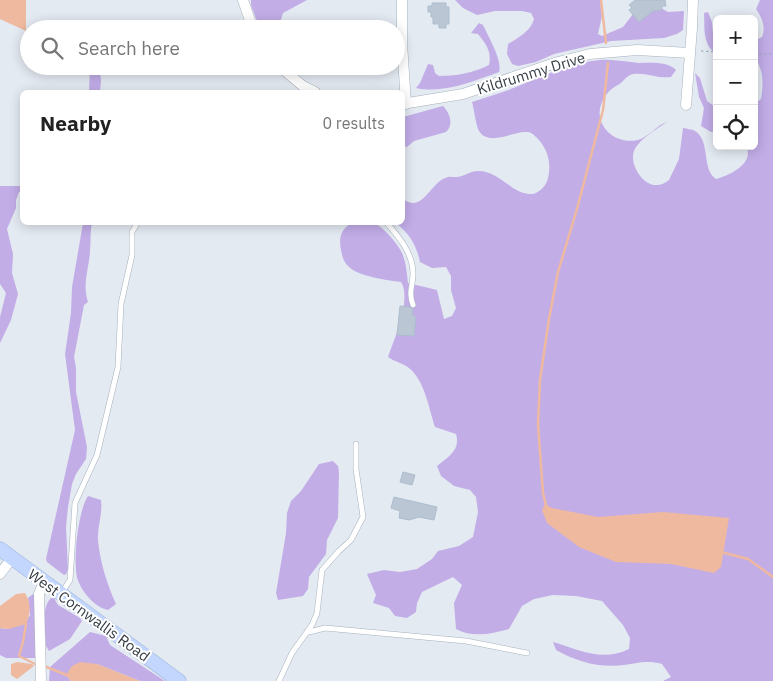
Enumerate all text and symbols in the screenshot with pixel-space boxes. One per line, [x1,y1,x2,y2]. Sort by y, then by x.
map controls [713,15,758,150]
button: + [713,15,758,60]
search box [20,20,405,75]
icon: search [38,34,66,62]
text: Search here [78,36,180,60]
street label: Kildrummy Drive [475,48,587,98]
button: − [713,60,758,105]
button: locate [713,105,758,150]
text: Nearby [40,109,111,137]
text: 0 results [322,113,385,133]
street label: West Cornwallis Road [25,565,153,665]

